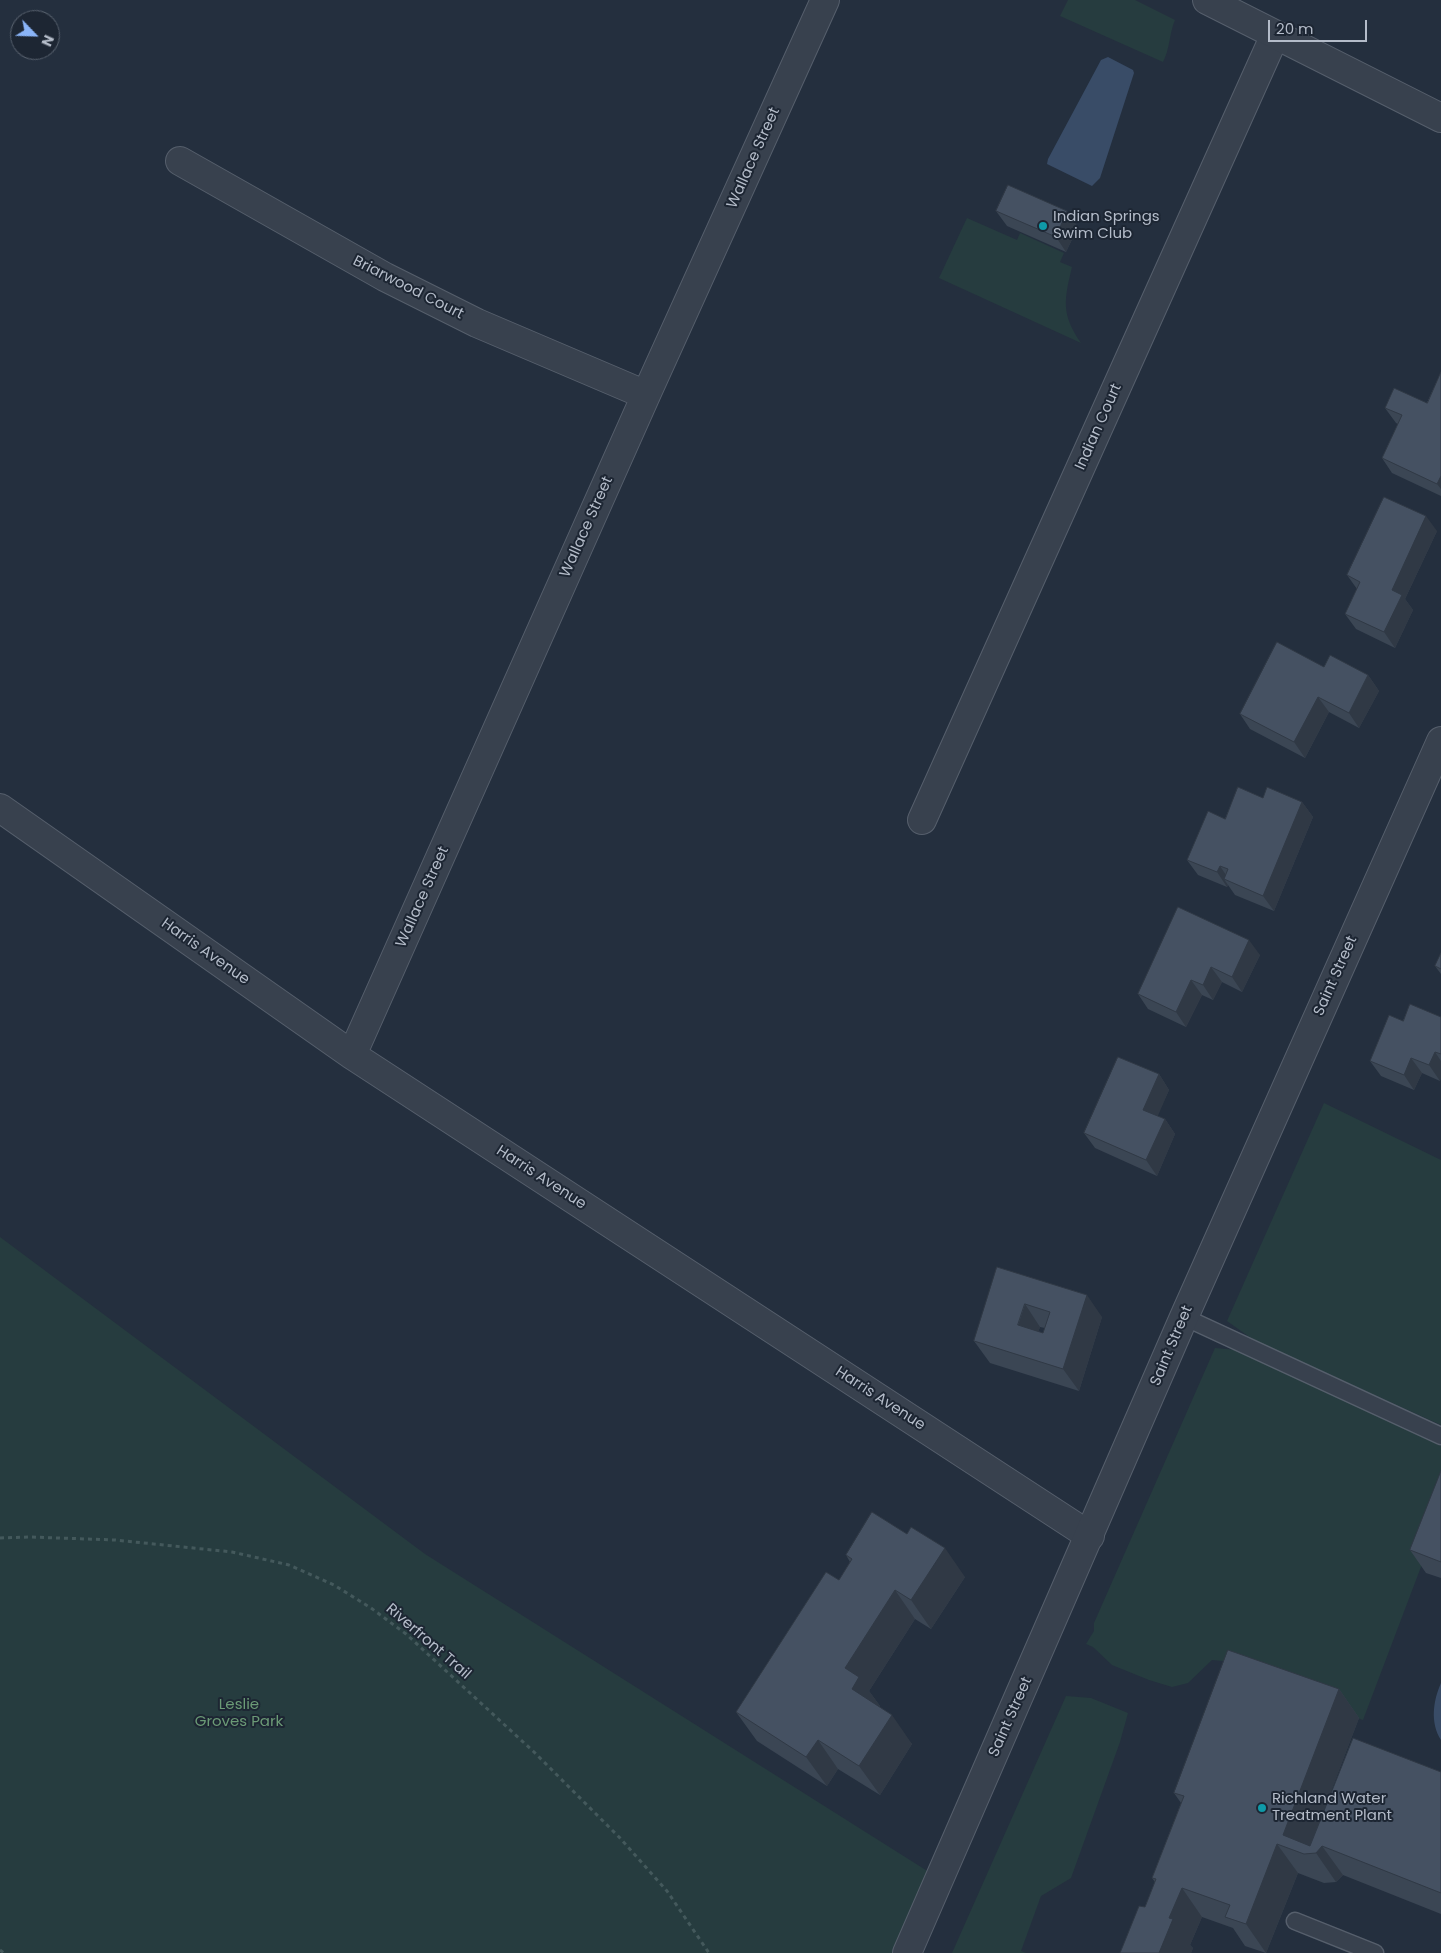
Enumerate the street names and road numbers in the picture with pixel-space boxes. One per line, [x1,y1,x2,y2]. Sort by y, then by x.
street label: Wallace Street [724,105,784,211]
street label: Briarwood Court [350,252,466,324]
street label: Indian Court [1072,381,1126,473]
street label: Wallace Street [557,474,617,580]
street label: Wallace Street [393,844,453,950]
street label: Harris Avenue [157,915,253,989]
street label: Saint Street [1310,933,1362,1019]
street label: Harris Avenue [493,1142,589,1214]
street label: Saint Street [1147,1303,1197,1389]
street label: Harris Avenue [832,1363,928,1435]
street label: Riverfront Trail [382,1600,474,1684]
street label: Saint Street [985,1674,1037,1760]

